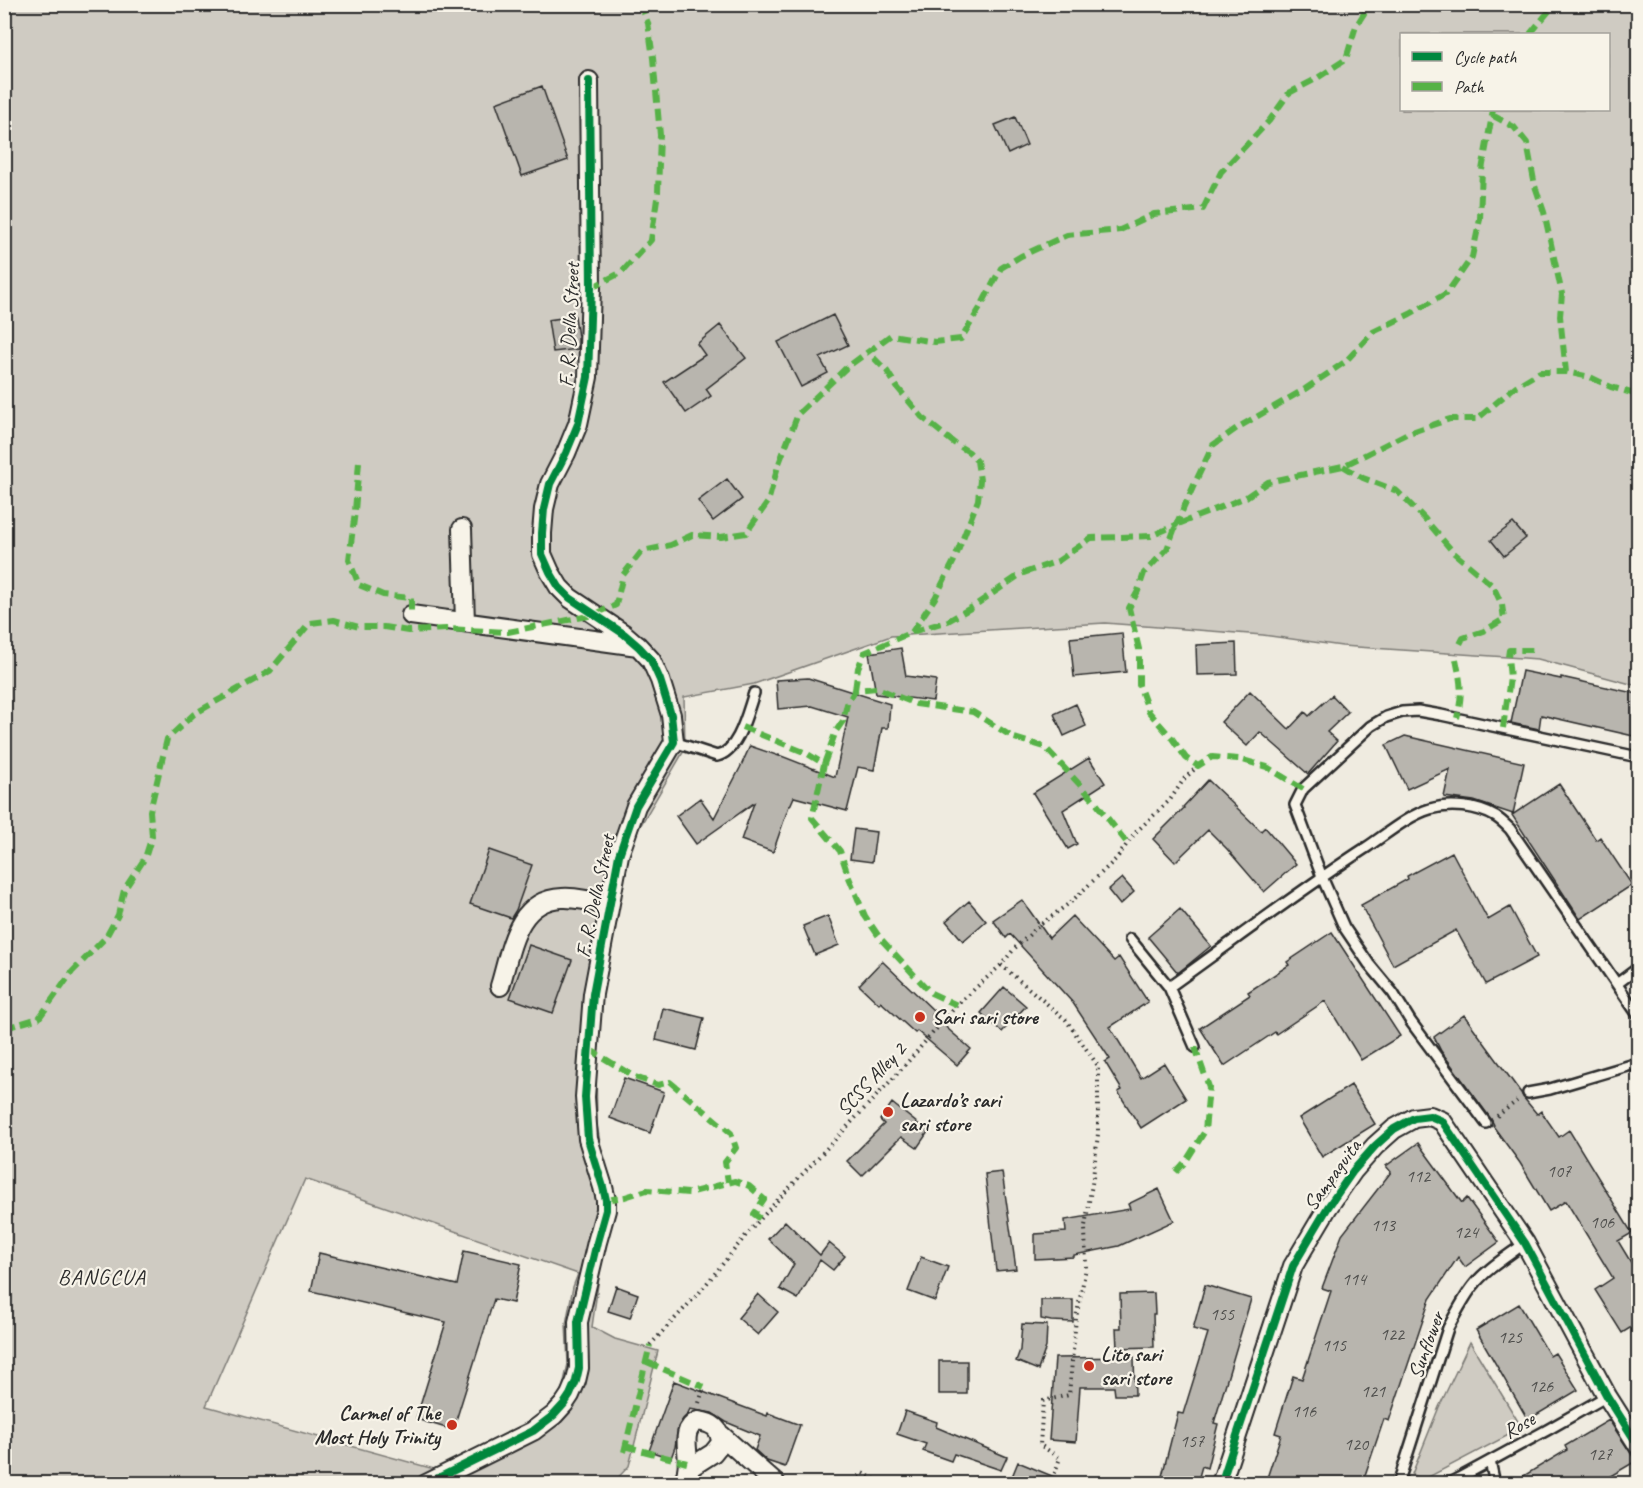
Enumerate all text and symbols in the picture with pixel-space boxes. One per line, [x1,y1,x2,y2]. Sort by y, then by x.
legend [1400,33,1610,111]
text: Cycle path [1454,46,1517,68]
text: Path [1454,76,1484,98]
street label: F. R. Della Street [553,260,585,388]
street label: F. R. Della Street [569,830,621,960]
place label: Sari sari store [932,1004,1040,1030]
marker: Sari sari store [913,1010,927,1024]
street label: SCSS Alley 2 [830,1036,913,1121]
place label: Lazardo’s sari sari store [900,1087,1003,1137]
marker: Lazardo’s sari sari store [881,1105,895,1119]
street label: Sampaguita [1297,1133,1367,1216]
house number: 107 [1547,1160,1572,1182]
house number: 112 [1406,1165,1432,1187]
house number: 106 [1590,1211,1615,1233]
house number: 113 [1371,1214,1397,1236]
house number: 124 [1454,1221,1480,1243]
district label: BANGCUA [58,1263,146,1291]
house number: 114 [1342,1268,1368,1290]
house number: 155 [1210,1303,1235,1325]
street label: Sunflower [1402,1307,1451,1382]
house number: 122 [1380,1323,1406,1345]
house number: 125 [1498,1326,1523,1348]
house number: 115 [1322,1334,1347,1356]
place label: Lito sari sari store [1101,1341,1173,1391]
marker: Lito sari sari store [1082,1359,1096,1373]
house number: 126 [1529,1375,1554,1397]
house number: 121 [1361,1380,1386,1402]
place label: Carmel of The Most Holy Trinity [314,1400,442,1451]
house number: 116 [1292,1400,1317,1422]
street label: Rose [1498,1405,1541,1444]
marker: Carmel of The Most Holy Trinity [445,1418,459,1432]
house number: 157 [1180,1430,1205,1452]
house number: 120 [1344,1433,1370,1455]
house number: 127 [1588,1443,1613,1465]

